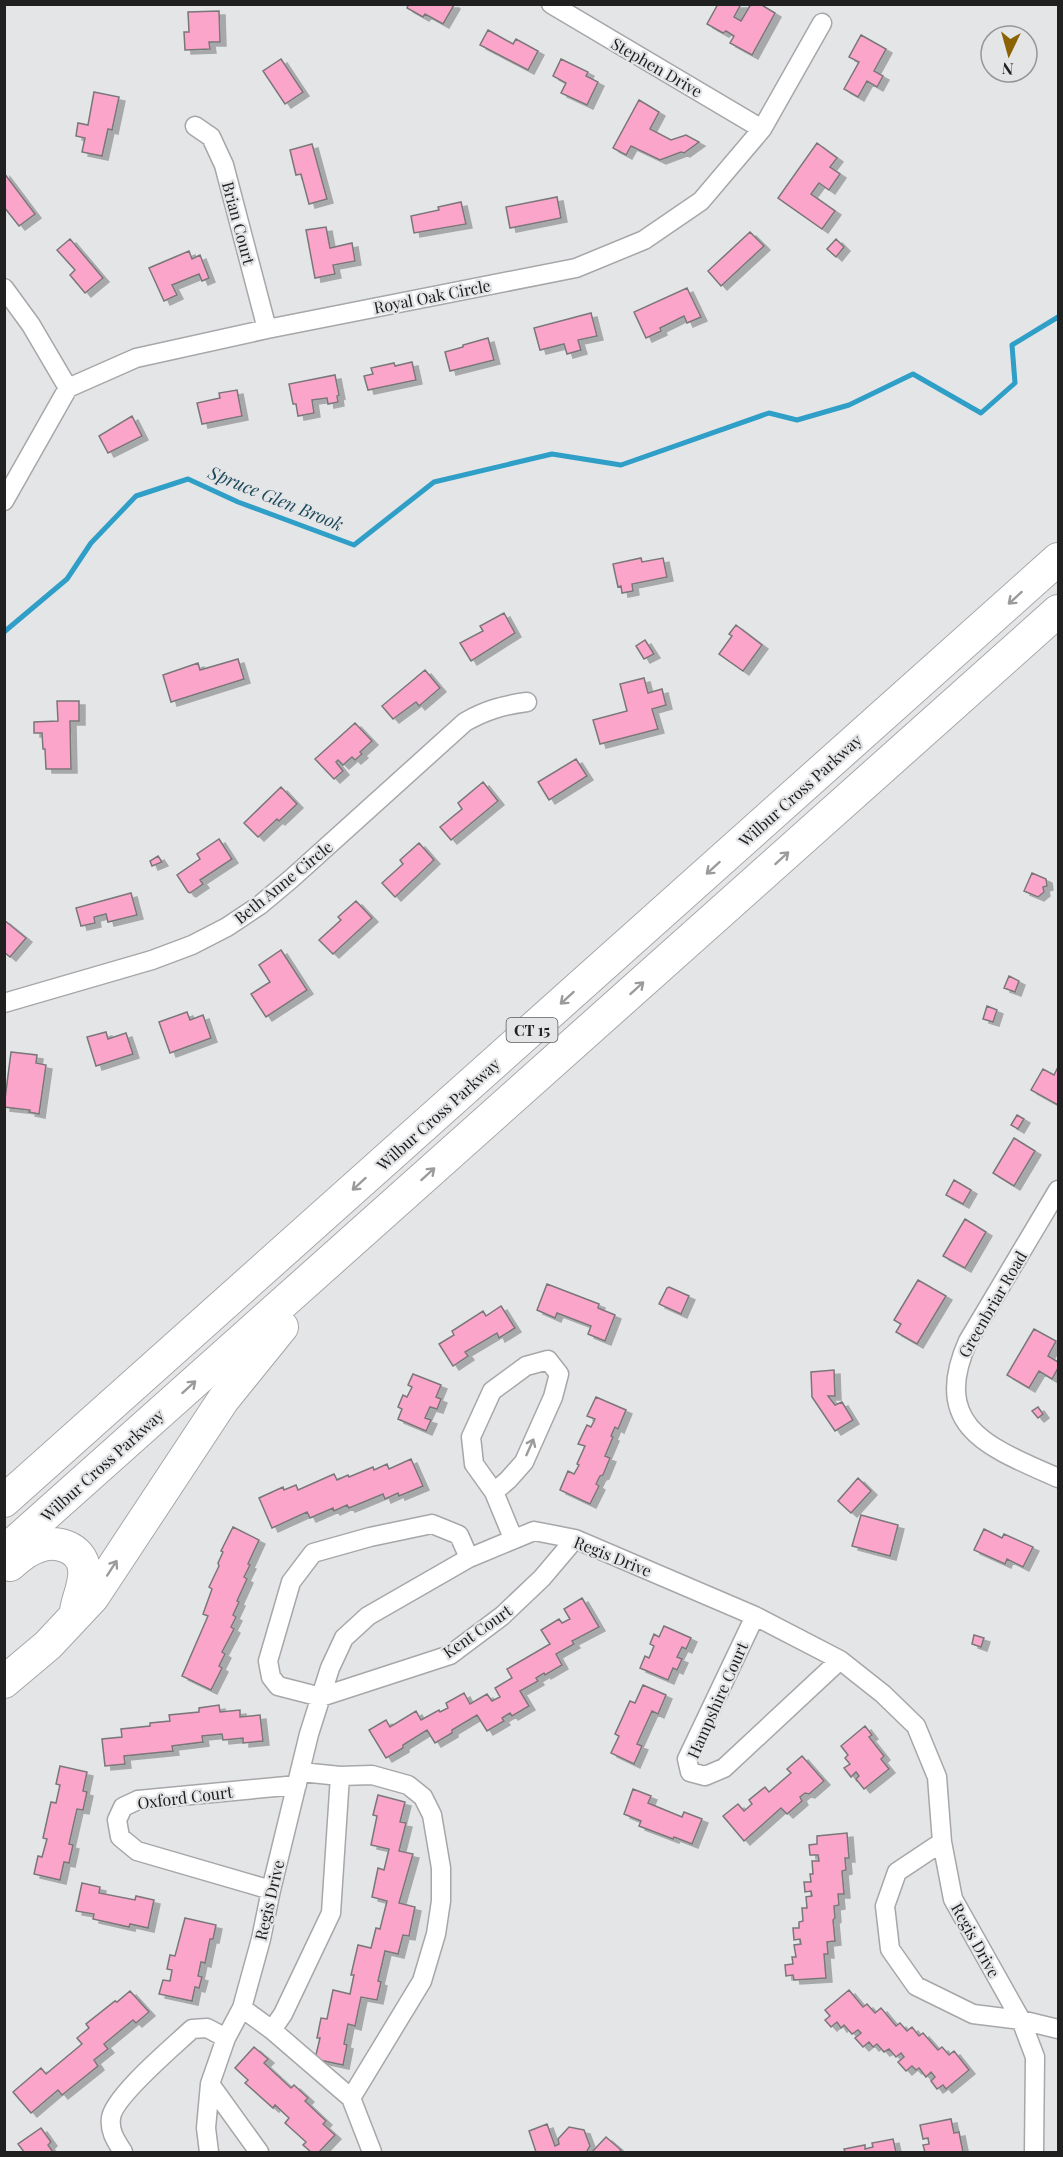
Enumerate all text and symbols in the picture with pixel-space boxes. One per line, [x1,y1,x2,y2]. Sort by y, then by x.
north arrow [979,24,1039,84]
street label: Stephen Drive [608,32,706,102]
text: N [1001,58,1014,80]
street label: Brian Court [218,179,260,267]
street label: Royal Oak Circle [372,274,492,318]
water label: Spruce Glen Brook [204,460,347,536]
one-way arrow [1008,591,1023,605]
street label: Wilbur Cross Parkway [733,729,866,851]
street label: Beth Anne Circle [230,836,336,928]
one-way arrow [774,851,789,865]
one-way arrow [706,861,721,875]
one-way arrow [629,981,644,995]
one-way arrow [560,991,575,1005]
road number: CT 15 [506,1018,558,1042]
street label: Wilbur Cross Parkway [371,1053,504,1175]
one-way arrow [421,1167,436,1181]
one-way arrow [352,1177,367,1191]
street label: Greenbriar Road [953,1247,1031,1361]
one-way arrow [181,1380,196,1394]
street label: Wilbur Cross Parkway [35,1404,168,1526]
one-way arrow [525,1439,536,1457]
street label: Regis Drive [571,1531,655,1581]
one-way arrow [106,1560,118,1577]
street label: Kent Court [438,1599,516,1662]
street label: Hampshire Court [682,1638,752,1762]
street label: Oxford Court [136,1781,234,1813]
street label: Regis Drive [250,1858,288,1942]
street label: Regis Drive [947,1899,1005,1981]

